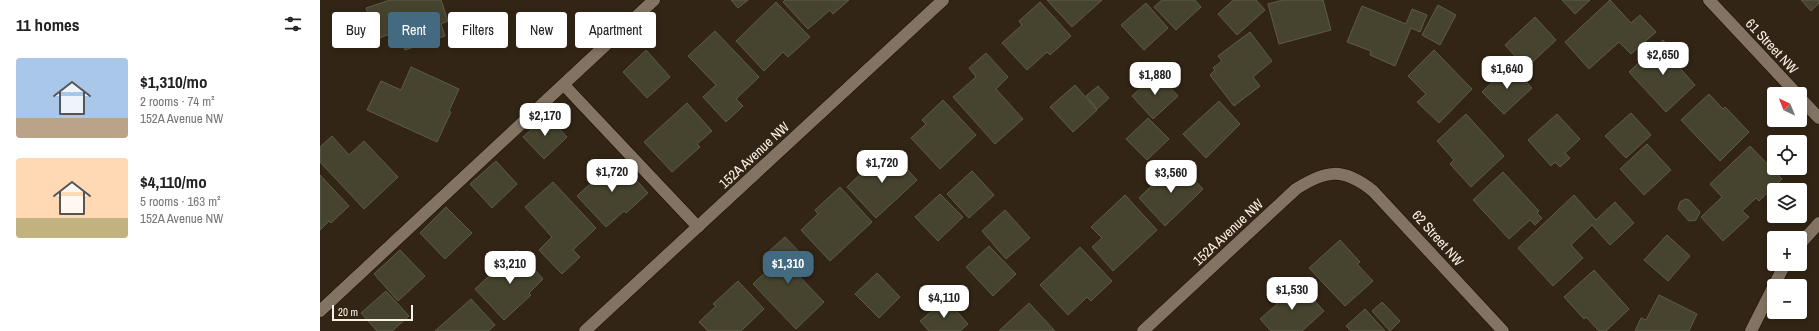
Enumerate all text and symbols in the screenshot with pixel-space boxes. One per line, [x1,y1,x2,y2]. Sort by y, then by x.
chip: Buy [332,12,380,48]
chip: Rent [388,12,440,48]
chip: Filters [448,12,508,48]
chip: New [516,12,567,48]
chip: Apartment [575,12,656,48]
text: 11 homes [16,13,80,36]
icon: filters [282,13,304,35]
street label: 61 Street NW [1742,15,1802,77]
pin: $2,650 [1630,42,1696,76]
text: $2,650 [1647,46,1679,63]
pin: $1,640 [1474,56,1540,90]
text: $1,640 [1491,60,1523,77]
pin: $1,880 [1122,62,1188,96]
text: $1,880 [1139,66,1171,83]
text: $1,310/mo [140,70,207,93]
icon: home [48,74,96,122]
north arrow [1767,87,1807,127]
map controls [1767,87,1807,319]
text: 2 rooms · 74 m² [140,93,215,110]
pin: $2,170 [512,103,578,137]
text: $2,170 [529,107,561,124]
text: 152A Avenue NW [140,110,223,127]
street label: 152A Avenue NW [715,118,793,192]
button: locate [1767,135,1807,175]
pin: $1,720 [849,150,915,184]
text: $1,720 [866,154,898,171]
pin: $1,720 [579,159,645,193]
pin: $3,560 [1138,160,1204,194]
text: $1,720 [596,163,628,180]
text: $3,560 [1155,164,1187,181]
text: $4,110/mo [140,170,207,193]
icon: home [48,174,96,222]
button: layers [1767,183,1807,223]
text: 5 rooms · 163 m² [140,193,221,210]
street label: 152A Avenue NW [1189,195,1267,269]
street label: 62 Street NW [1408,206,1468,270]
text: 152A Avenue NW [140,210,223,227]
button: + [1767,231,1807,271]
pin: $3,210 [477,251,543,285]
pin: $1,310 [755,251,821,285]
text: $3,210 [494,255,526,272]
text: $1,310 [772,255,804,272]
pin: $1,530 [1259,277,1325,311]
button: − [1767,279,1807,319]
text: $1,530 [1276,281,1308,298]
pin: $4,110 [911,285,977,319]
text: $4,110 [928,289,960,306]
scale bar [332,303,413,322]
text: 20 m [338,305,358,319]

